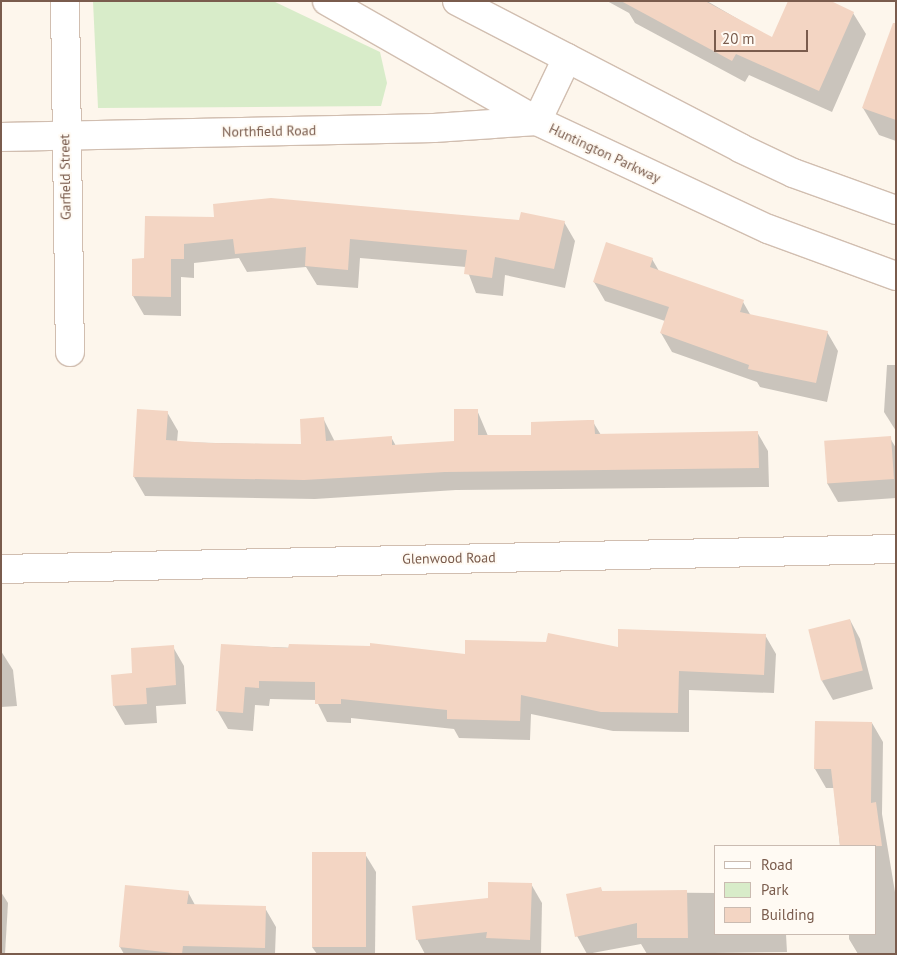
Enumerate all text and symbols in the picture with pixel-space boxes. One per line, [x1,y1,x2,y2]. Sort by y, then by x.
scale bar [717,20,811,52]
text: 20 m [722,29,755,48]
street label: Huntington Parkway [546,120,664,186]
street label: Northfield Road [222,122,316,140]
street label: Garfield Street [56,134,74,220]
street label: Glenwood Road [402,549,496,567]
legend [714,845,877,935]
text: Road [761,855,793,874]
text: Park [761,880,789,899]
text: Building [761,905,815,924]

